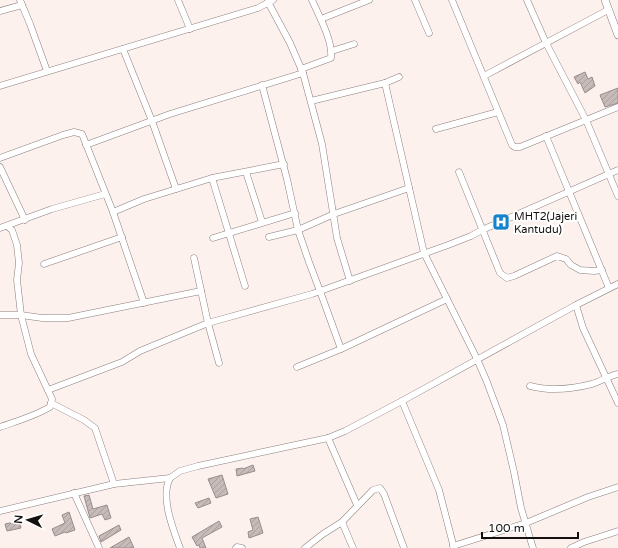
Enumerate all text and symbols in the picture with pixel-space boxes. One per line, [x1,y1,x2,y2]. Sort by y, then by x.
place label: MHT2(Jajeri Kantudu) [514,210,577,236]
hospital icon: MHT2(Jajeri Kantudu) [491,212,511,232]
north arrow [8,500,48,540]
text: N [12,514,25,524]
scale bar [482,514,578,540]
text: 100 m [488,521,525,535]

